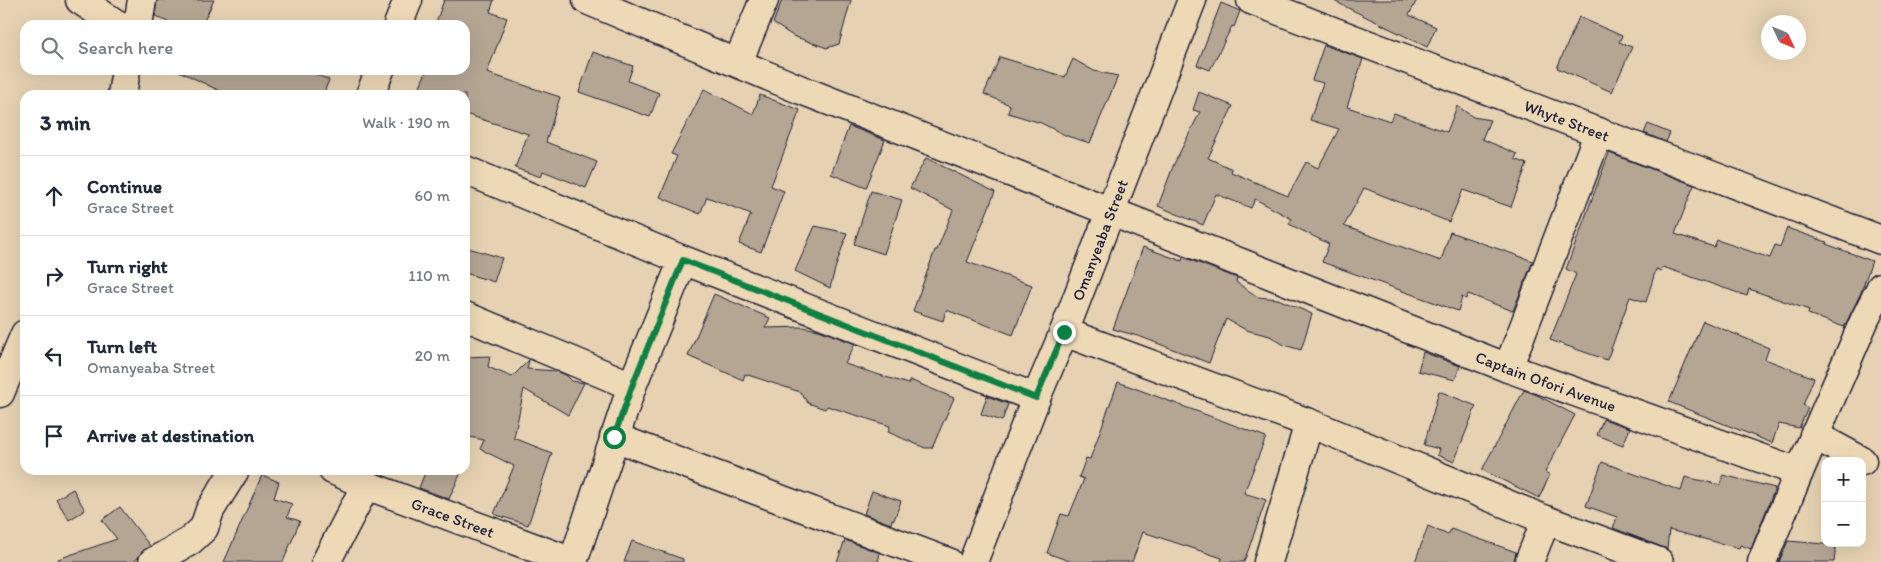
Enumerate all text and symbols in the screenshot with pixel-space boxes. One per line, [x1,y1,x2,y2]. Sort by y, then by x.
north arrow [1761,15,1806,60]
search box [20,20,470,75]
icon: search [38,34,66,62]
text: Search here [78,36,173,59]
street label: Whyte Street [1521,96,1612,146]
text: 3 min [40,110,90,135]
text: Walk · 190 m [362,113,450,132]
text: Continue [87,175,162,198]
street label: Omanyeaba Street [1068,177,1132,303]
icon: ahead [40,182,68,210]
text: 60 m [415,186,450,205]
text: Grace Street [87,198,174,217]
text: Turn right [87,255,168,278]
icon: right [40,262,68,290]
text: 110 m [408,266,450,285]
text: Grace Street [87,278,174,297]
route end [1053,321,1076,344]
text: Turn left [87,335,157,358]
icon: left [40,342,68,370]
text: 20 m [415,346,450,365]
street label: Captain Ofori Avenue [1473,347,1618,416]
text: Omanyeaba Street [87,358,215,377]
icon: arrive [40,422,68,450]
text: Arrive at destination [87,424,254,447]
route start [603,426,626,449]
map controls [1821,457,1866,547]
button: + [1821,457,1866,502]
street label: Grace Street [409,494,497,542]
button: − [1821,502,1866,547]

